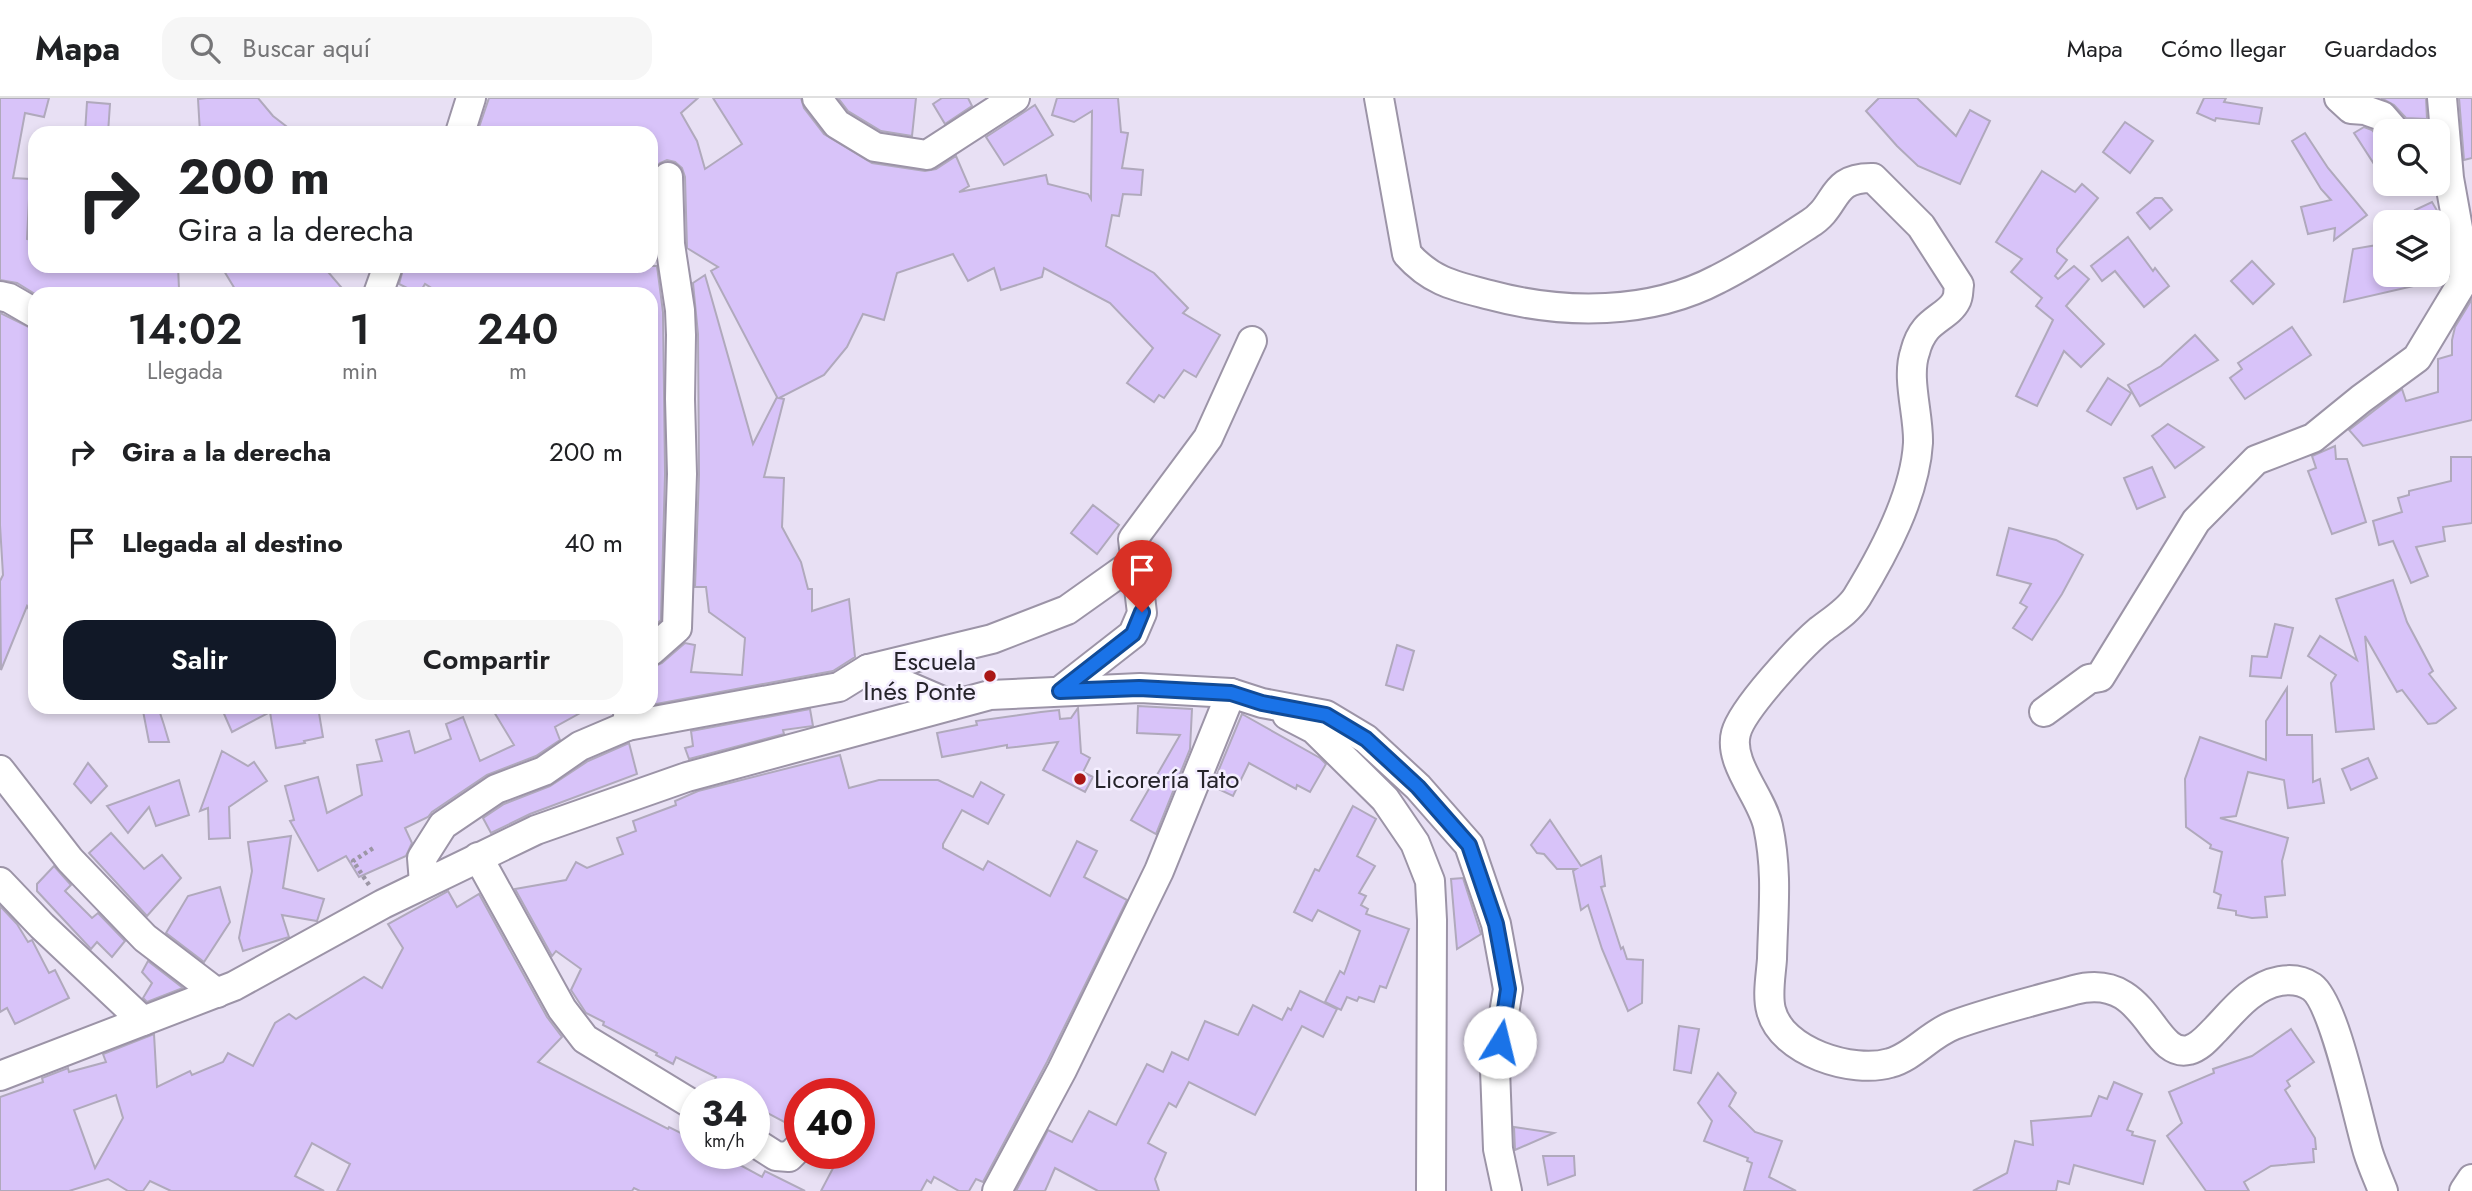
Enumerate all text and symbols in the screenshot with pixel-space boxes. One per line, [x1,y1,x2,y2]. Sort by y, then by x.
search box [162,17,652,80]
text: Mapa [35,25,120,72]
icon: search [186,29,224,67]
text: Buscar aquí [242,29,370,67]
text: Mapa [2067,31,2123,66]
text: Cómo llegar [2161,31,2286,66]
text: Guardados [2324,31,2437,66]
map controls [2373,119,2450,287]
button: search [2373,119,2450,196]
text: 200 m [178,142,330,212]
icon: right [63,154,154,245]
text: Gira a la derecha [178,207,414,253]
button: layers [2373,210,2450,287]
text: 14:02 [127,299,243,360]
text: 1 [350,299,370,360]
text: 240 [477,299,559,360]
text: Llegada [147,354,223,388]
text: min [342,354,378,388]
text: m [509,354,527,388]
icon: right [63,433,101,471]
text: Gira a la derecha [122,433,331,471]
text: 200 m [549,433,623,471]
icon: arrive [63,524,101,562]
text: Llegada al destino [122,524,343,562]
text: 40 m [564,524,623,562]
pin [1112,540,1172,612]
icon: arrive [1123,551,1161,589]
button: Salir [63,620,336,700]
button: Compartir [350,620,623,700]
place label: Escuela Inés Ponte [863,642,976,710]
marker: Escuela Inés Ponte [982,668,998,684]
place label: Licorería Tato [1094,760,1239,798]
marker: Licorería Tato [1072,771,1088,787]
position arrow [1463,1005,1537,1079]
speed limit sign: 40 [784,1078,875,1169]
text: 34 [701,1089,748,1139]
text: km/h [704,1128,745,1154]

